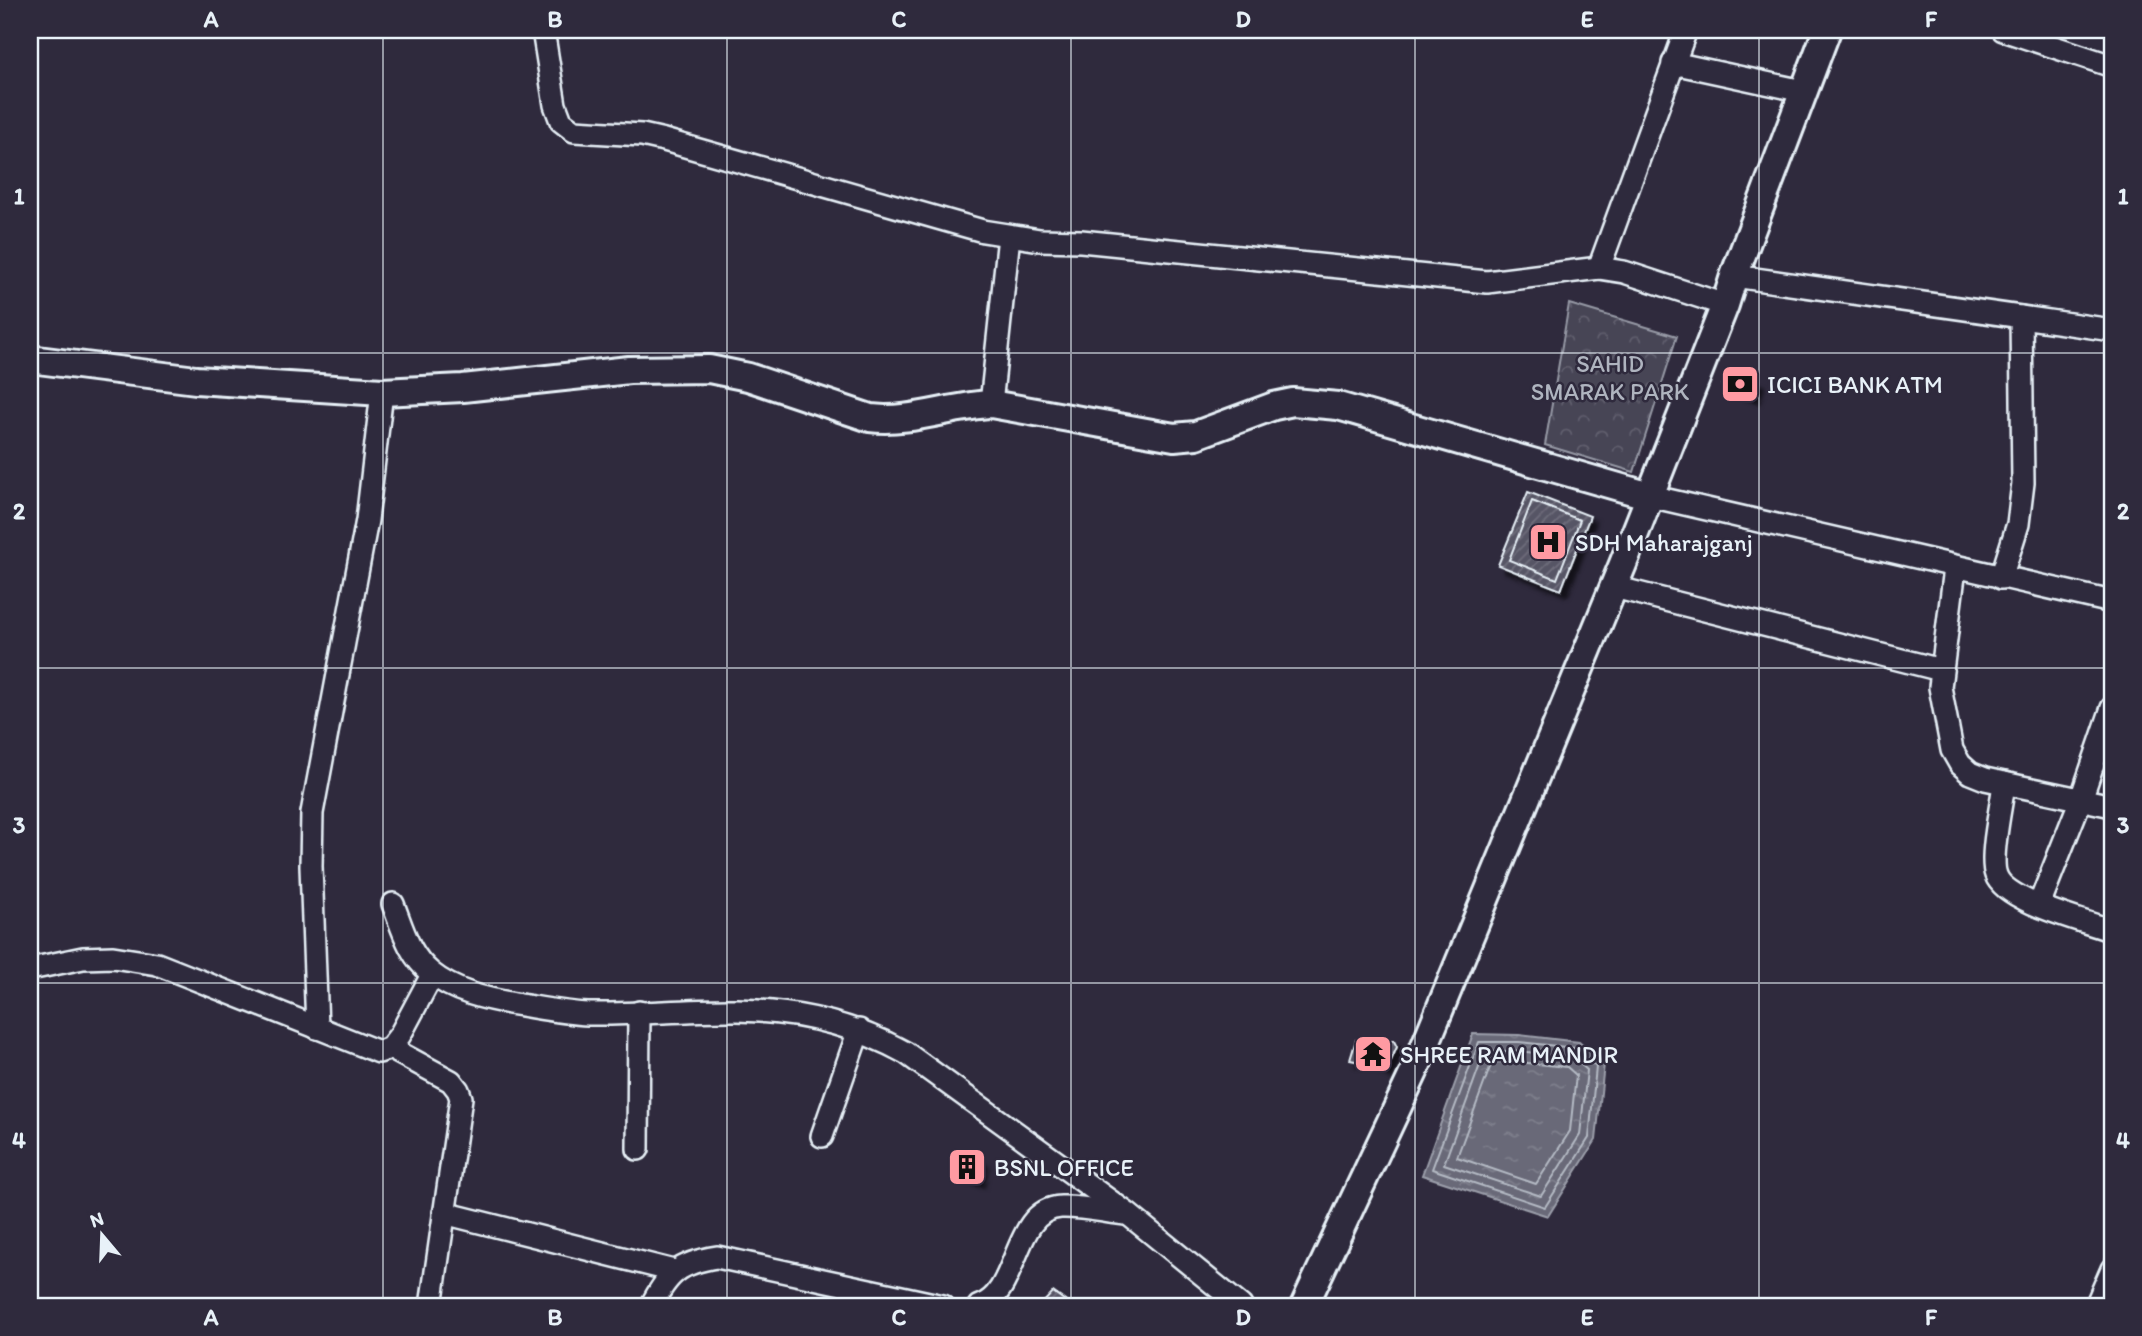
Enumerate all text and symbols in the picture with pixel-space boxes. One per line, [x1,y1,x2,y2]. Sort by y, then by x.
text: A [203,5,219,33]
text: B [548,5,563,33]
text: C [892,5,907,33]
text: D [1235,5,1251,33]
text: E [1581,5,1594,33]
text: F [1925,5,1938,33]
text: 1 [14,182,25,210]
text: 1 [2118,182,2129,210]
park label: SAHID SMARAK PARK [1531,349,1690,406]
bank icon: ICICI BANK ATM [1719,363,1761,405]
place label: ICICI BANK ATM [1767,370,1943,399]
text: 2 [13,497,26,525]
text: 2 [2117,497,2130,525]
hospital icon: SDH Maharajganj [1527,521,1569,563]
place label: SDH Maharajganj [1575,528,1753,557]
text: 3 [13,811,26,839]
text: 3 [2117,811,2130,839]
temple icon: SHREE RAM MANDIR [1352,1033,1394,1075]
place label: SHREE RAM MANDIR [1400,1040,1618,1069]
text: 4 [12,1126,26,1154]
text: 4 [2116,1126,2130,1154]
building icon: BSNL OFFICE [946,1146,988,1188]
place label: BSNL OFFICE [994,1153,1134,1182]
north arrow [66,1200,136,1270]
text: N [87,1206,106,1232]
text: A [203,1303,219,1331]
text: B [548,1303,563,1331]
text: C [892,1303,907,1331]
text: D [1235,1303,1251,1331]
text: E [1581,1303,1594,1331]
text: F [1925,1303,1938,1331]

